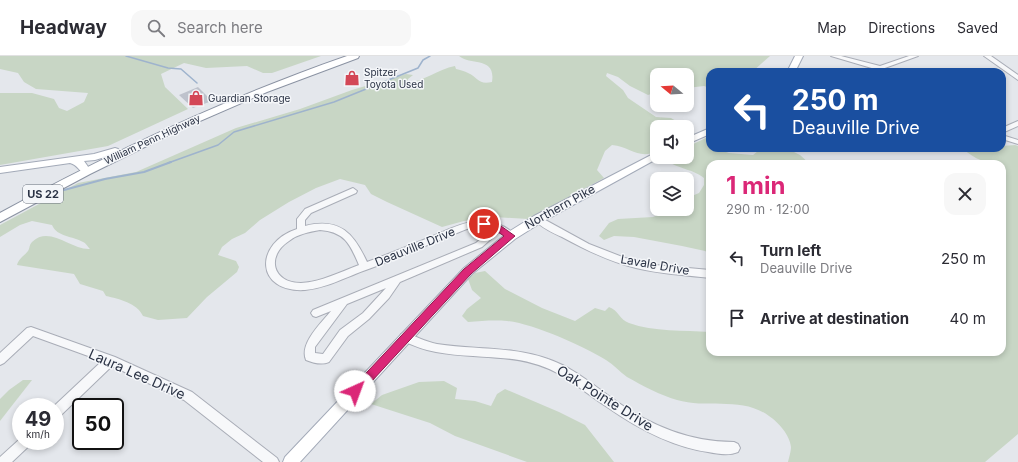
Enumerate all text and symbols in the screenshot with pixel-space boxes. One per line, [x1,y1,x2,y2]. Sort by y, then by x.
search box [131,10,411,46]
text: Headway [20,16,107,39]
icon: search [145,17,167,39]
text: Search here [177,18,263,37]
text: Map [817,19,846,36]
text: Directions [868,19,935,36]
text: Saved [957,19,998,36]
place label: Spitzer Toyota Used [364,66,423,90]
north arrow [650,68,694,112]
map controls [650,68,694,216]
shop icon: Spitzer Toyota Used [343,69,361,87]
text: 250 m [792,83,879,117]
icon: left [726,84,778,136]
shop icon: Guardian Storage [187,89,205,107]
place label: Guardian Storage [208,92,291,104]
street label: William Penn Highway [102,111,202,167]
text: Deauville Drive [792,117,920,138]
button: sound [650,120,694,164]
text: 1 min [726,171,785,200]
button: layers [650,172,694,216]
button: close [944,173,986,215]
street label: Northern Pike [522,181,598,232]
road number: US 22 [23,185,63,203]
text: 290 m · 12:00 [726,201,810,217]
pin [467,207,501,241]
icon: arrive [473,213,495,235]
street label: Deauville Drive [372,224,457,269]
text: Turn left [760,241,821,260]
icon: left [726,247,748,269]
text: 250 m [941,249,986,268]
street label: Lavale Drive [619,251,691,278]
text: Deauville Drive [760,260,852,276]
icon: arrive [726,307,748,329]
text: Arrive at destination [760,309,909,328]
text: 40 m [949,309,986,328]
street label: Laura Lee Drive [86,345,188,402]
street label: Oak Pointe Drive [554,361,657,434]
position arrow [334,370,376,412]
speed limit sign: 50 [72,398,124,450]
text: 49 [25,407,51,431]
text: km/h [26,428,50,440]

